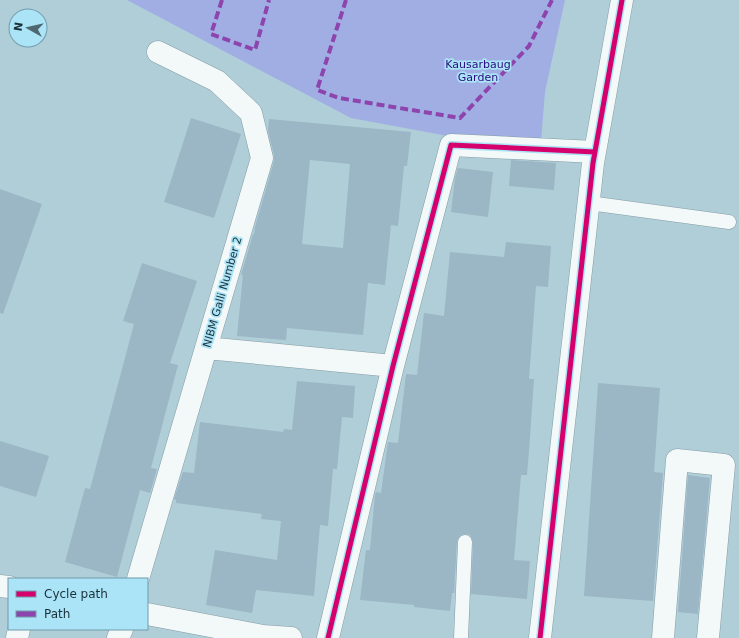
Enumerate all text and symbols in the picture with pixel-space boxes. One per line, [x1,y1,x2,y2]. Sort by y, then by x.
north arrow [8,8,48,48]
text: N [12,21,26,32]
park label: Kausarbaug Garden [445,58,511,84]
street label: NIBM Galli Number 2 [200,235,245,349]
legend [8,578,148,630]
text: Cycle path [44,587,108,601]
text: Path [44,607,70,621]

